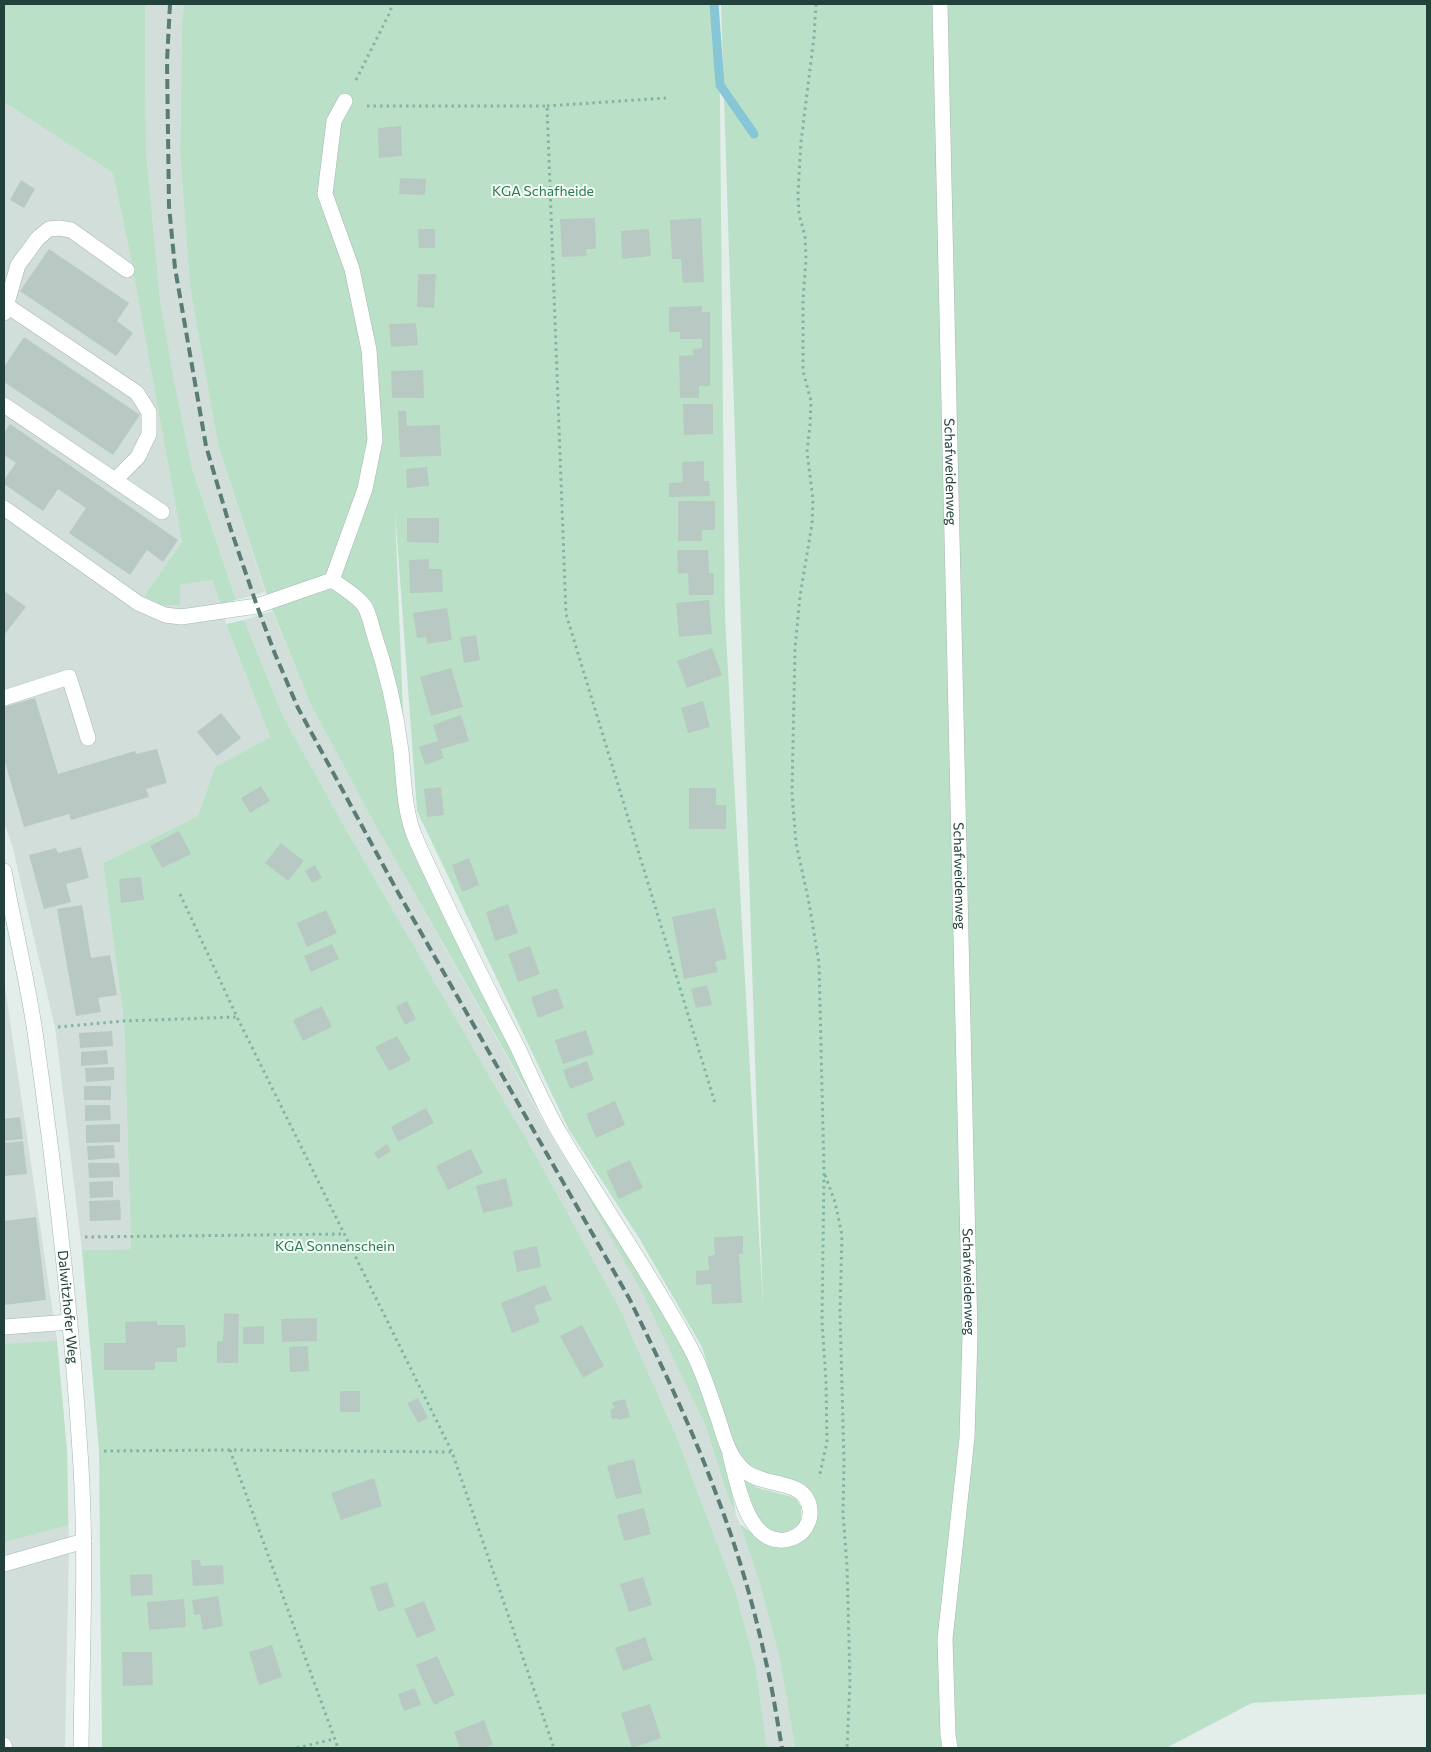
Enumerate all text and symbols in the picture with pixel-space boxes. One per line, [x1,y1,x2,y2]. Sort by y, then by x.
park label: KGA Schafheide [492,182,594,199]
street label: Schafweidenweg [941,418,961,526]
street label: Schafweidenweg [950,822,970,930]
street label: Schafweidenweg [960,1228,979,1336]
park label: KGA Sonnenschein [275,1237,395,1254]
street label: Dalwitzhofer Weg [55,1249,83,1365]

